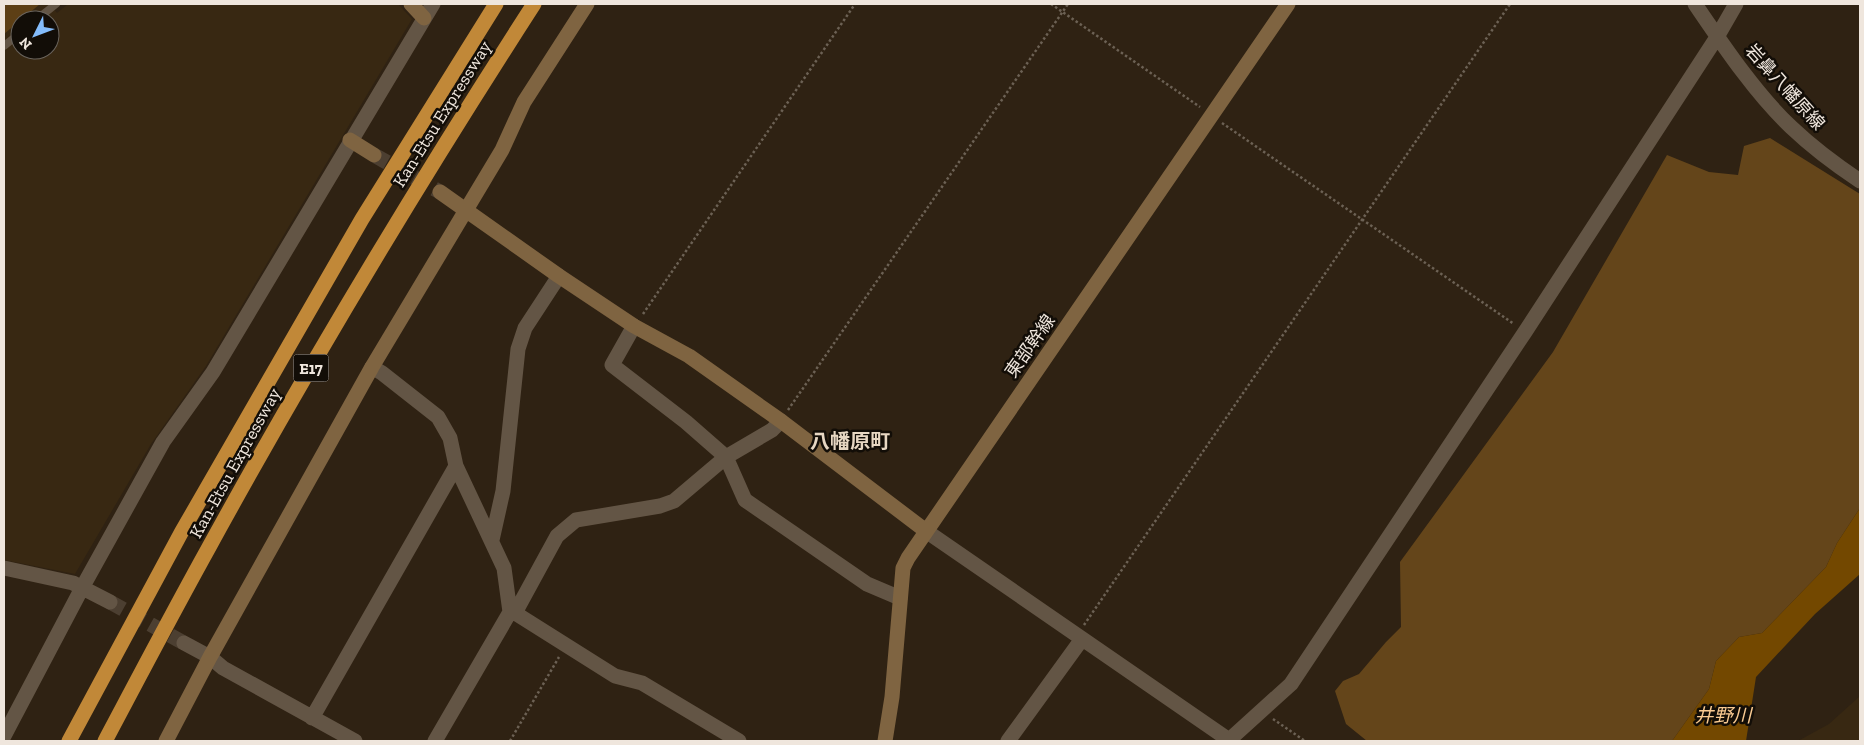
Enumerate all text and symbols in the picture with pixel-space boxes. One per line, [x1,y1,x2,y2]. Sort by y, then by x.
north arrow [10,10,60,60]
text: N [16,33,36,53]
street label: Kan-Etsu Expressway [388,36,496,191]
street label: 岩鼻八幡原線 [1741,40,1829,134]
street label: 東部幹線 [1000,310,1060,382]
road number: E17 [294,354,328,382]
street label: Kan-Etsu Expressway [185,383,286,542]
district label: 八幡原町 [810,429,890,453]
water label: 井野川 [1694,704,1753,727]

